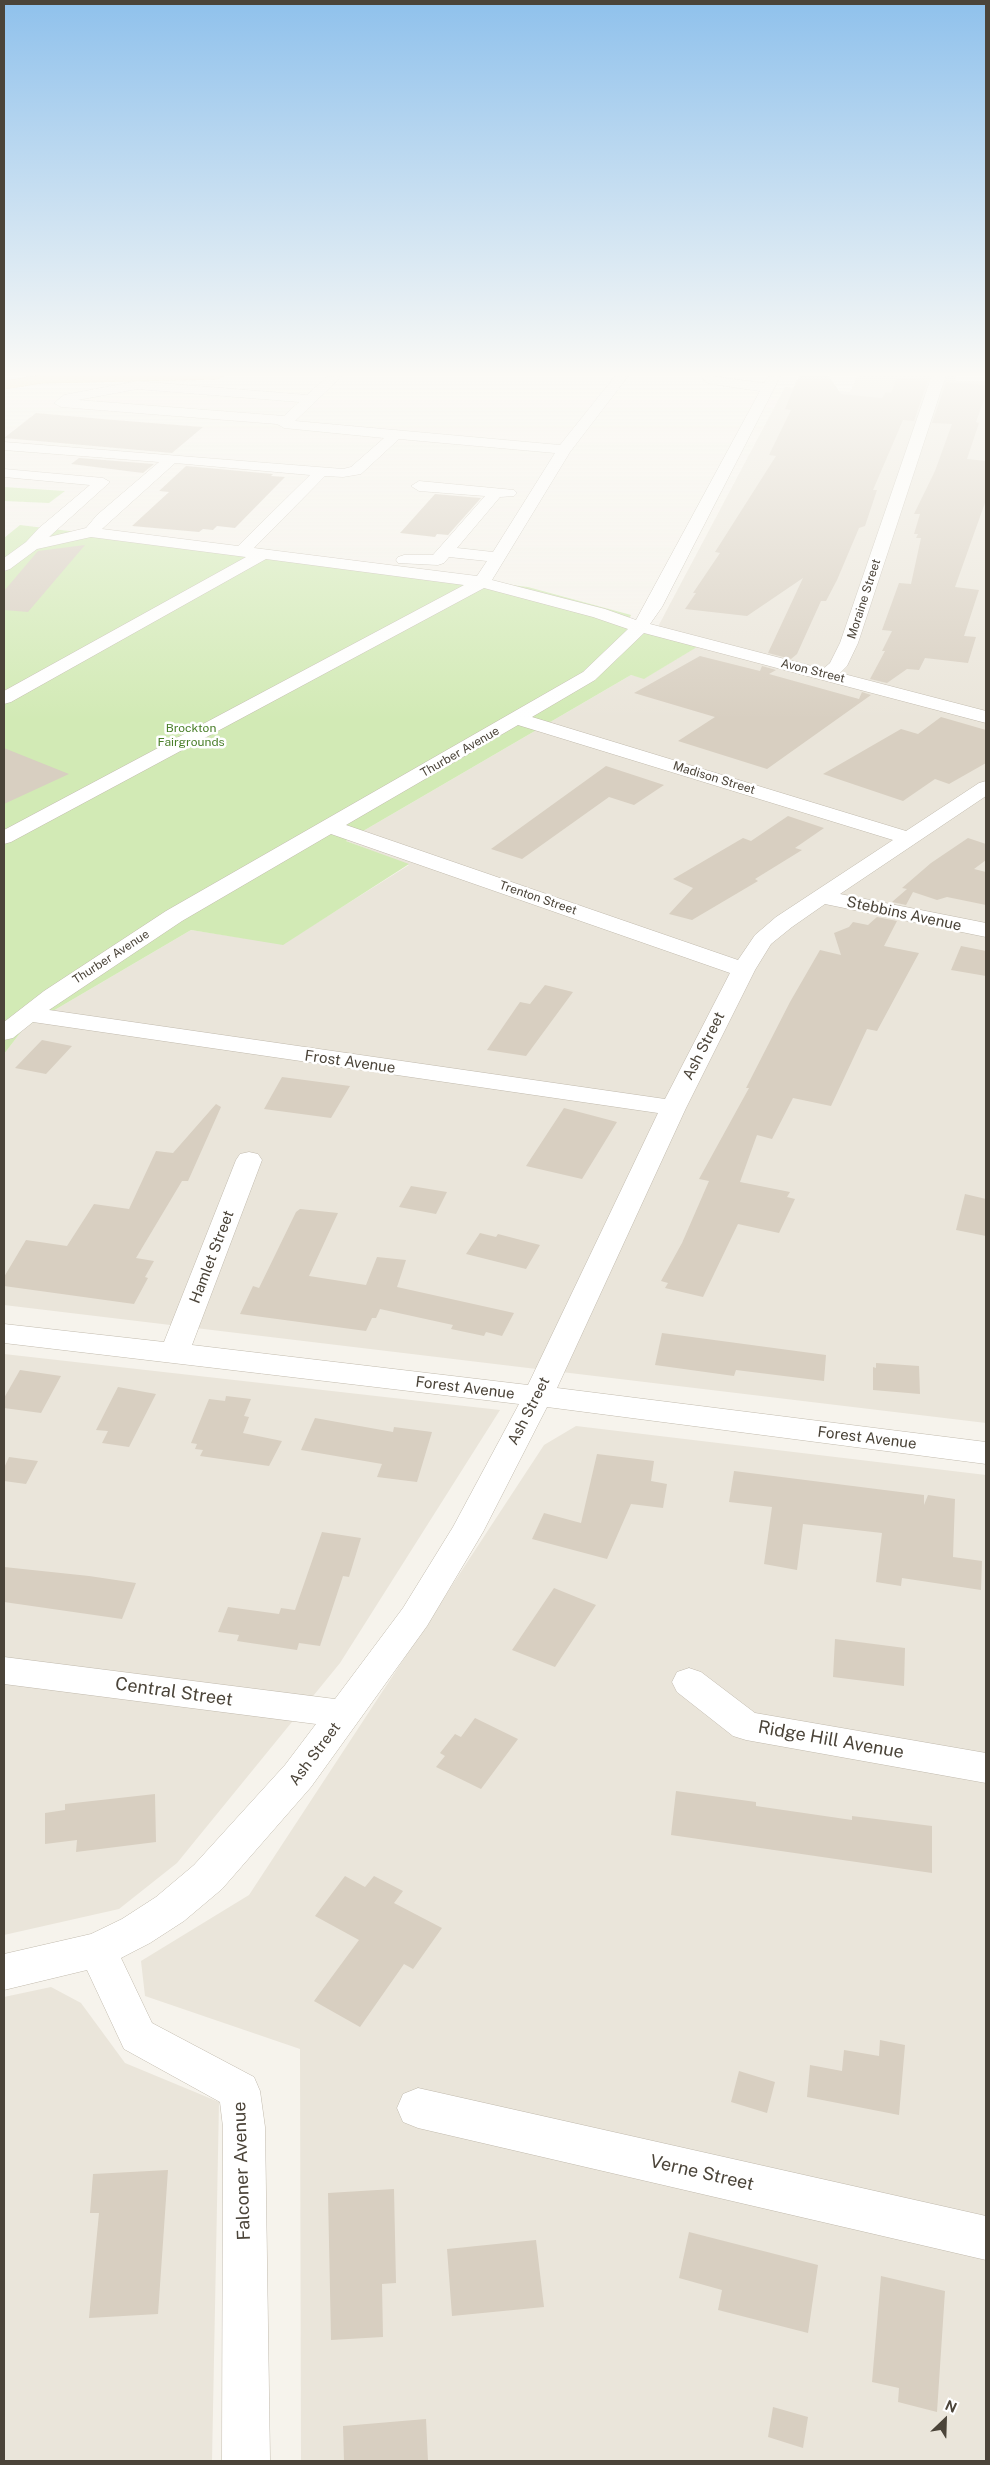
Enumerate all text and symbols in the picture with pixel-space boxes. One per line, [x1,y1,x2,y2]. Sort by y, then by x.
street label: Moraine Street [844,557,884,641]
street label: Avon Street [780,656,846,686]
park label: Brockton Fairgrounds [157,721,225,749]
street label: Thurber Avenue [418,724,502,780]
street label: Madison Street [671,759,757,797]
street label: Trenton Street [497,878,579,918]
street label: Stebbins Avenue [845,893,963,935]
street label: Thurber Avenue [70,927,152,987]
street label: Ash Street [679,1009,729,1083]
street label: Frost Avenue [303,1047,397,1077]
street label: Hamlet Street [186,1208,238,1306]
street label: Forest Avenue [414,1373,516,1403]
street label: Ash Street [504,1374,554,1448]
street label: Forest Avenue [816,1423,918,1453]
street label: Central Street [114,1673,234,1711]
street label: Ridge Hill Avenue [756,1717,906,1763]
street label: Ash Street [286,1719,344,1789]
street label: Falconer Avenue [229,2101,255,2241]
street label: Verne Street [648,2151,756,2195]
north arrow [920,2395,970,2445]
text: N [943,2397,959,2416]

